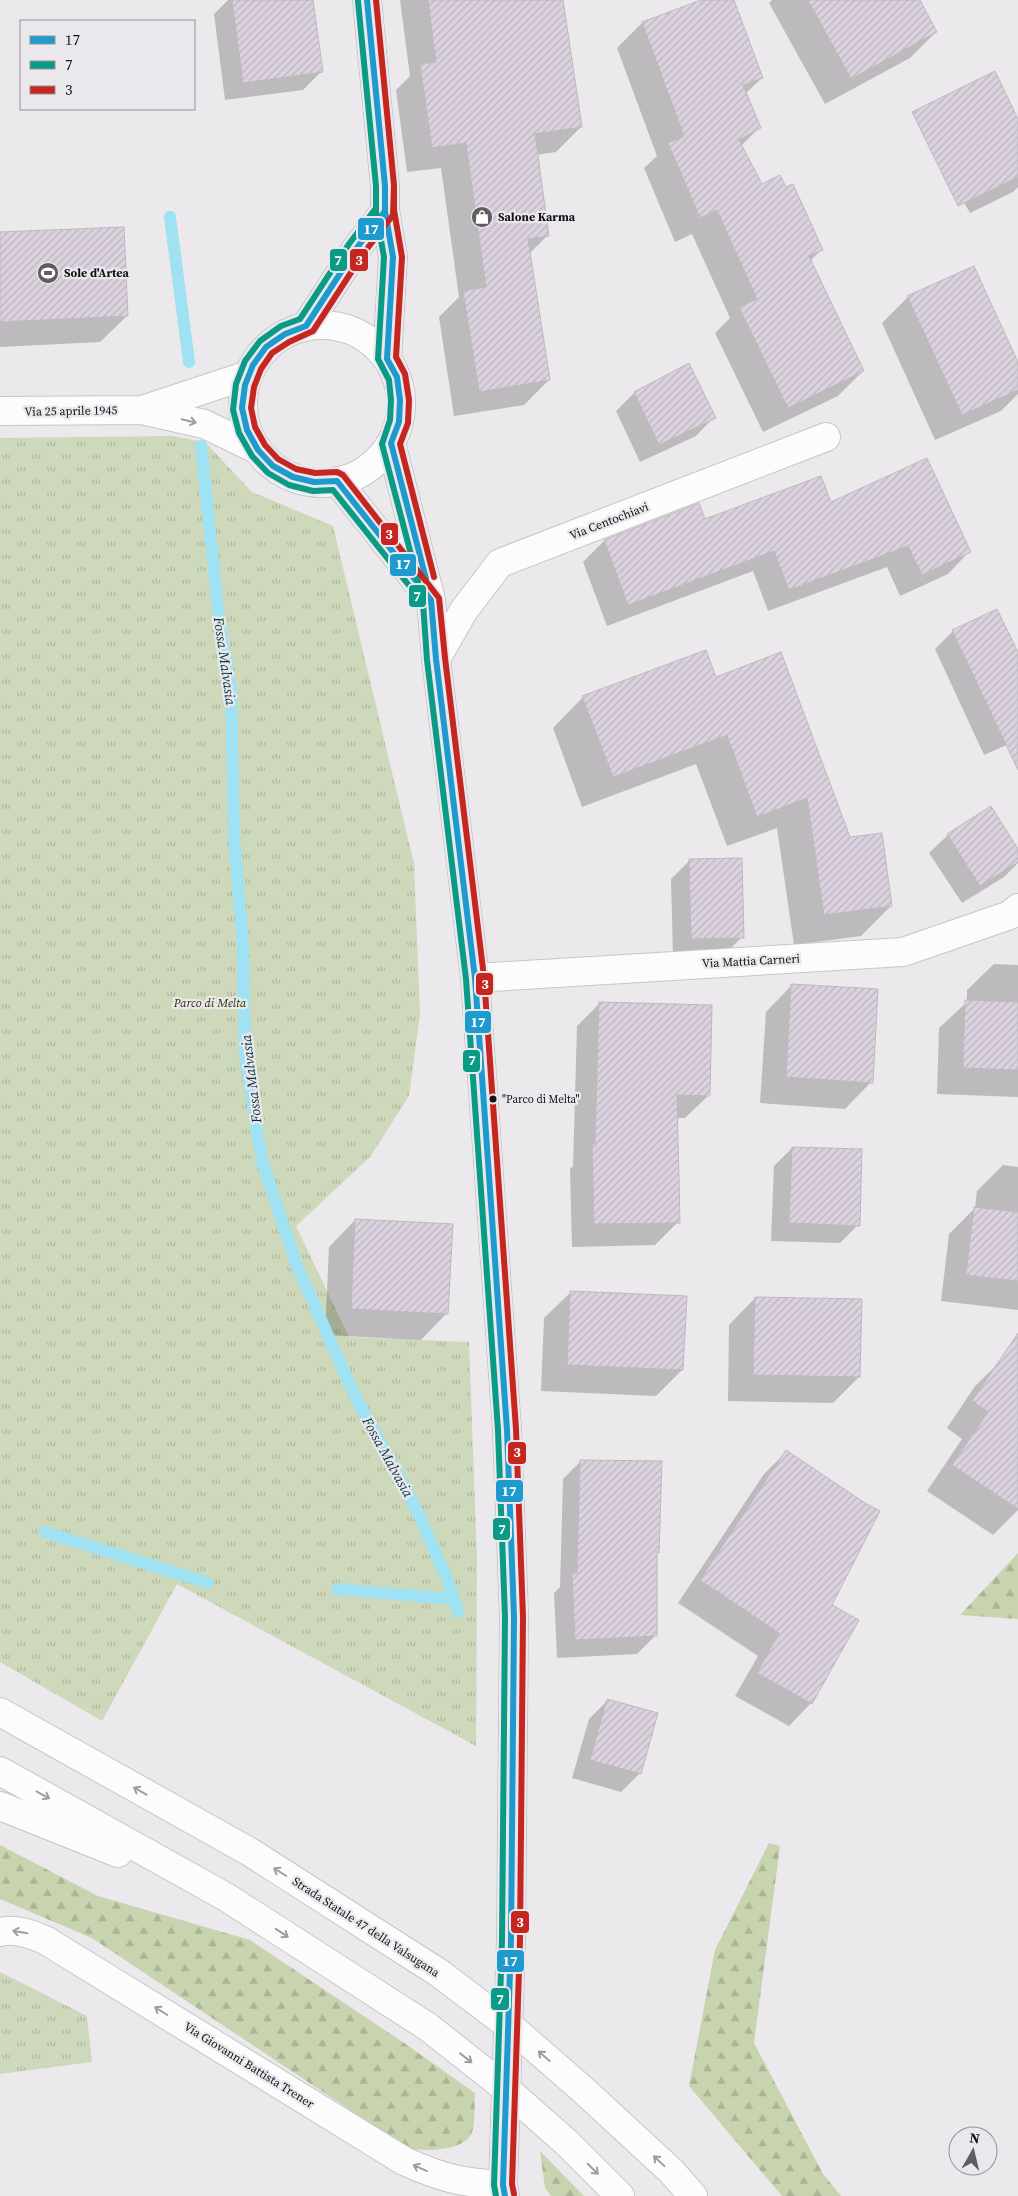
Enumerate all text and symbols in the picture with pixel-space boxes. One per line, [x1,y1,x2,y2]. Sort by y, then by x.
legend [20,20,195,110]
text: 17 [65,29,80,50]
text: 7 [65,54,73,75]
text: 3 [65,79,73,100]
shop icon: Salone Karma [470,205,494,229]
place label: Salone Karma [498,209,576,225]
line badge: 17 [357,217,385,241]
text: 17 [363,219,379,239]
line badge: 7 [329,248,348,272]
line badge: 3 [349,248,369,272]
text: 7 [334,250,342,270]
text: 3 [355,250,363,270]
sports icon: Sole d'Artea [36,261,60,285]
place label: Sole d'Artea [64,265,130,281]
street label: Via 25 aprile 1945 [24,402,118,420]
one-way arrow [181,417,197,426]
street label: Via Centochiavi [567,498,651,543]
line badge: 3 [380,522,399,546]
text: 3 [385,524,393,544]
line badge: 17 [389,553,417,577]
text: 17 [395,554,411,574]
line badge: 7 [408,584,427,608]
text: 7 [413,586,421,606]
water label: Fossa Malvasia [209,615,241,707]
street label: Via Mattia Carneri [702,950,801,972]
line badge: 3 [475,972,494,996]
text: 3 [481,974,489,994]
park label: Parco di Melta [173,995,247,1011]
line badge: 17 [464,1010,492,1034]
text: 17 [470,1012,486,1032]
water label: Fossa Malvasia [236,1033,266,1125]
line badge: 7 [462,1049,481,1073]
text: 7 [468,1050,476,1070]
place label: "Parco di Melta" [502,1092,580,1107]
marker: "Parco di Melta" [488,1094,498,1104]
water label: Fossa Malvasia [357,1412,419,1501]
line badge: 3 [507,1441,527,1465]
text: 3 [513,1442,521,1462]
line badge: 17 [495,1479,524,1503]
text: 17 [501,1481,517,1501]
line badge: 7 [492,1517,511,1541]
text: 7 [498,1519,506,1539]
one-way arrow [133,1785,147,1795]
one-way arrow [35,1790,50,1800]
one-way arrow [274,1866,288,1876]
street label: Strada Statale 47 della Valsugana [289,1873,443,1981]
line badge: 3 [510,1910,530,1934]
text: 3 [516,1912,524,1932]
one-way arrow [13,1927,29,1937]
one-way arrow [274,1928,288,1938]
line badge: 17 [496,1949,525,1973]
text: 17 [502,1951,518,1971]
line badge: 7 [490,1987,510,2011]
text: 7 [496,1989,504,2009]
one-way arrow [155,2006,169,2016]
street label: Via Giovanni Battista Trener [181,2018,317,2112]
one-way arrow [538,2051,551,2062]
one-way arrow [460,2052,473,2063]
north arrow [948,2126,998,2176]
text: N [968,2128,981,2149]
one-way arrow [653,2155,666,2166]
one-way arrow [413,2163,428,2173]
one-way arrow [587,2163,599,2175]

